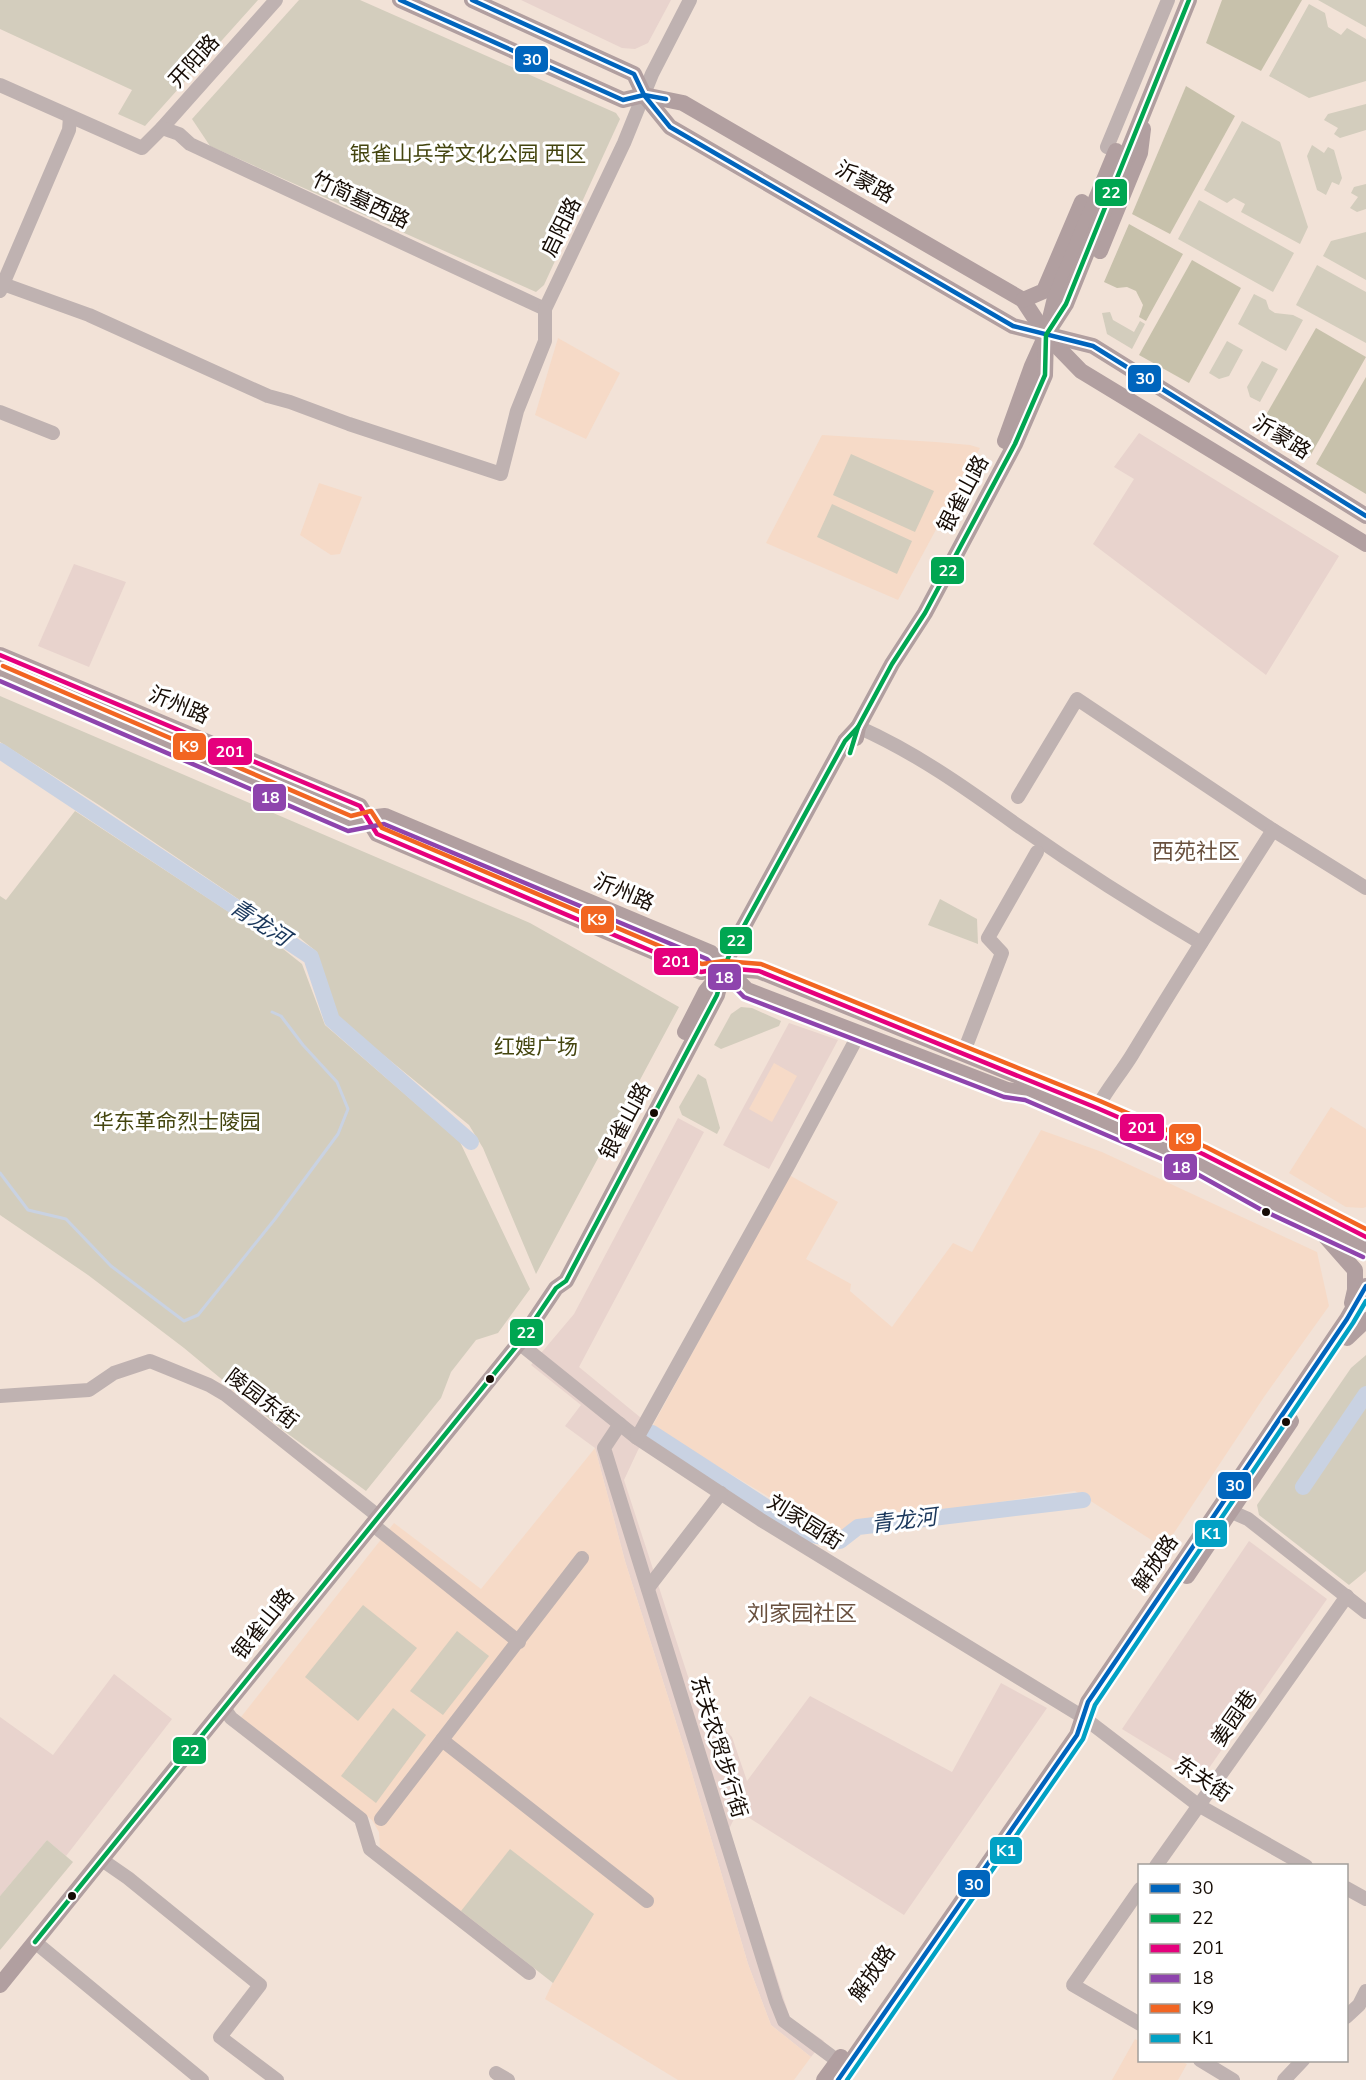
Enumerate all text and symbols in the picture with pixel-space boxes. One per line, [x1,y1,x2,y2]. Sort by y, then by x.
street label: 开阳路 [163,28,225,94]
line badge: 30 [514,45,549,73]
text: 30 [522,49,542,71]
park label: 银雀山兵学文化公园 西区 [350,140,586,168]
street label: 沂蒙路 [831,154,899,210]
street label: 竹简墓西路 [308,165,414,235]
line badge: 22 [1094,178,1128,207]
text: 22 [1101,182,1121,204]
street label: 启阳路 [535,193,587,261]
line badge: 30 [1127,364,1162,393]
text: 30 [1135,368,1155,390]
street label: 沂蒙路 [1248,408,1316,466]
street label: 银雀山路 [931,450,995,538]
line badge: 22 [930,556,965,585]
text: 22 [938,560,958,582]
street label: 沂州路 [145,680,213,730]
line badge: K9 [172,732,207,761]
text: K9 [179,736,199,758]
line badge: 201 [207,737,253,766]
text: 201 [216,741,244,763]
line badge: 18 [252,783,287,812]
text: 18 [260,787,280,809]
district label: 西苑社区 [1152,837,1240,867]
street label: 沂州路 [590,867,658,917]
water label: 青龙河 [224,892,299,956]
line badge: K9 [580,905,615,934]
text: K9 [587,909,607,931]
line badge: 22 [719,926,753,955]
text: 22 [726,930,746,952]
line badge: 201 [653,947,699,976]
text: 201 [662,951,690,973]
line badge: 18 [707,963,742,991]
text: 18 [714,967,734,989]
park label: 红嫂广场 [494,1033,578,1061]
street label: 银雀山路 [593,1077,657,1165]
unlabelled marker [648,1107,660,1119]
park label: 华东革命烈士陵园 [93,1108,261,1136]
line badge: 201 [1119,1113,1165,1142]
text: 201 [1128,1117,1156,1139]
line badge: K9 [1168,1123,1202,1152]
text: K9 [1175,1128,1195,1150]
line badge: 18 [1163,1153,1198,1181]
text: 18 [1171,1157,1191,1179]
unlabelled marker [1260,1206,1272,1218]
line badge: 22 [509,1318,544,1347]
text: 22 [516,1322,536,1344]
street label: 陵园东街 [220,1363,304,1435]
unlabelled marker [484,1373,496,1385]
unlabelled marker [1280,1416,1292,1428]
line badge: 30 [1217,1471,1252,1500]
text: 30 [1225,1475,1245,1497]
street label: 刘家园街 [762,1488,848,1556]
water label: 青龙河 [869,1502,943,1540]
line badge: K1 [1194,1519,1228,1548]
text: K1 [1201,1523,1221,1545]
street label: 解放路 [1126,1529,1184,1597]
street label: 银雀山路 [226,1583,300,1665]
district label: 刘家园社区 [747,1599,857,1629]
street label: 东关农贸步行街 [684,1673,754,1821]
street label: 姜园巷 [1204,1684,1264,1752]
line badge: 22 [172,1736,207,1765]
text: 22 [180,1740,200,1762]
street label: 东关街 [1169,1750,1237,1808]
line badge: K1 [989,1836,1023,1865]
text: K1 [996,1840,1016,1862]
legend [1138,1864,1348,2062]
line badge: 30 [957,1869,991,1898]
text: 30 [964,1874,984,1896]
text: 30 [1192,1876,1214,1900]
unlabelled marker [66,1890,78,1902]
text: 22 [1192,1906,1214,1930]
text: 201 [1192,1936,1224,1960]
street label: 解放路 [842,1939,902,2007]
text: 18 [1192,1966,1214,1990]
text: K9 [1192,1996,1214,2020]
text: K1 [1192,2026,1214,2050]

